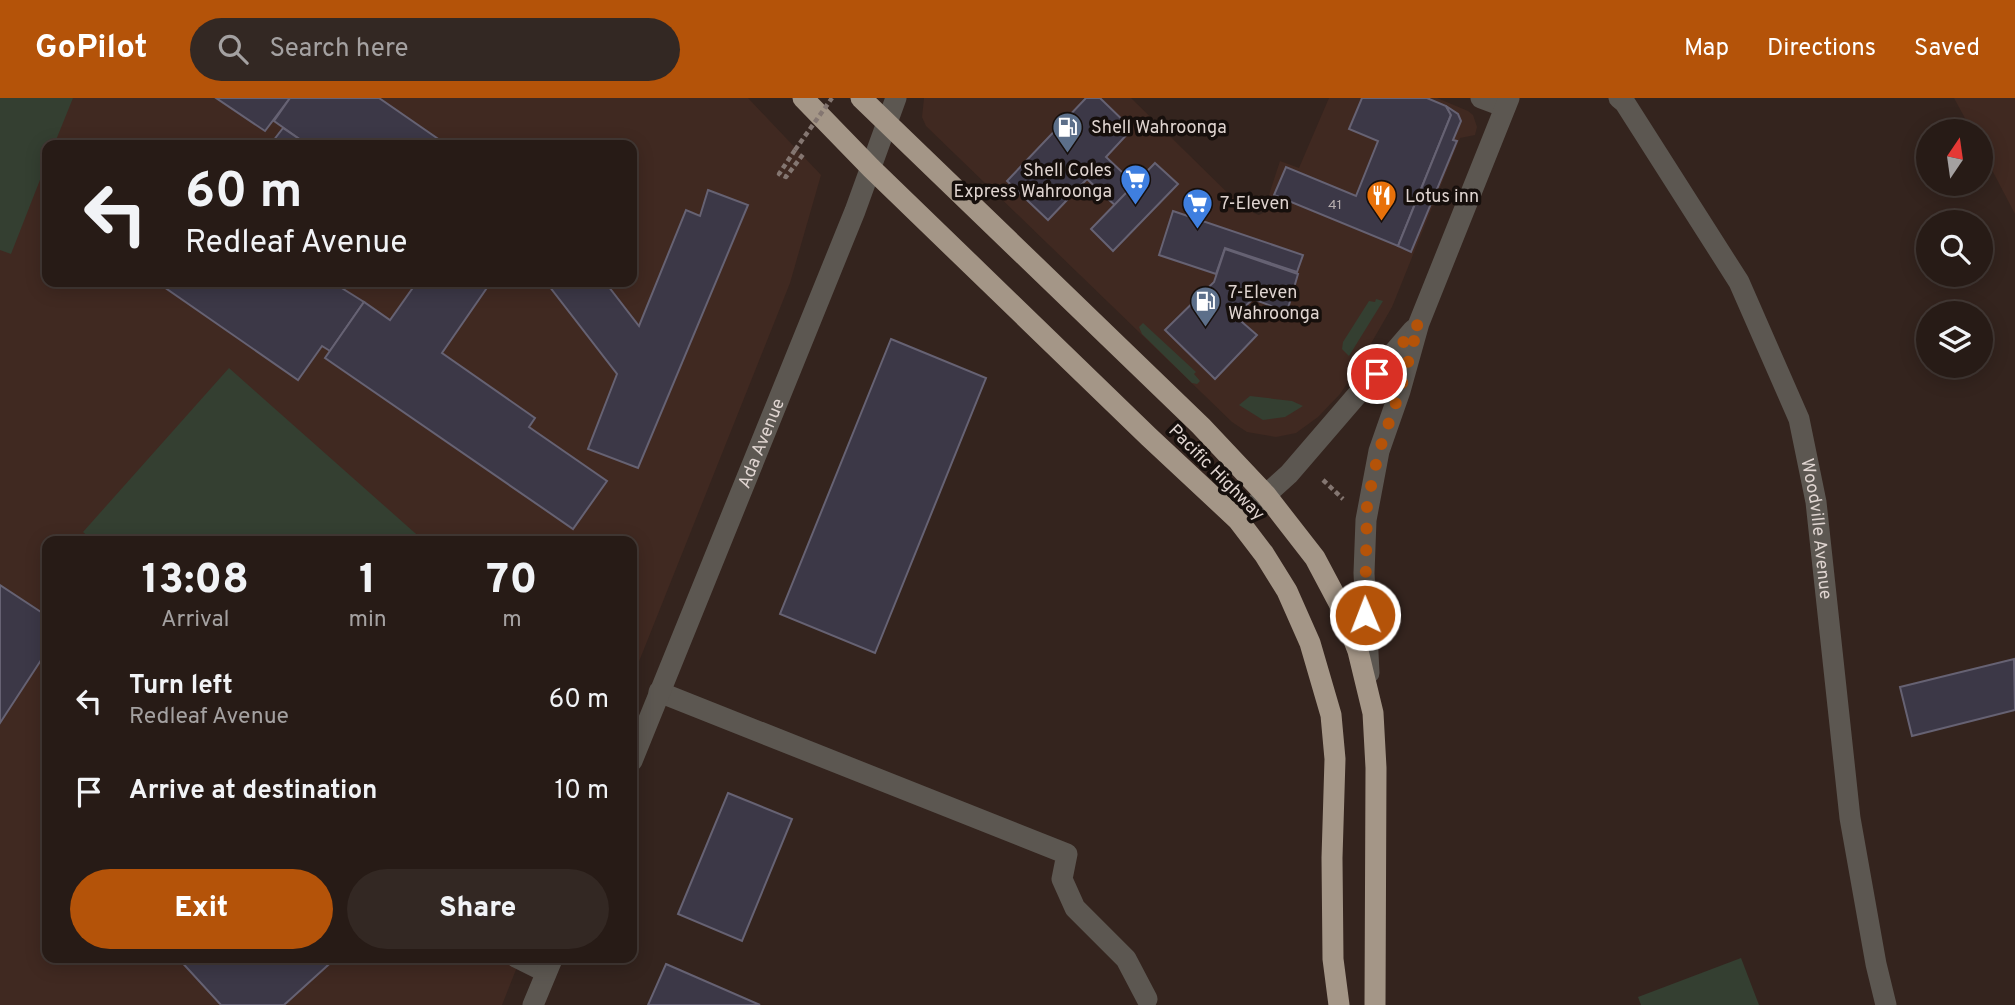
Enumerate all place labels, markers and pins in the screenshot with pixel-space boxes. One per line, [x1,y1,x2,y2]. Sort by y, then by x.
fuel station icon: Shell Wahroonga [1051,110,1085,154]
place label: Shell Wahroonga [1091,117,1227,140]
place label: Shell Coles Express Wahroonga [953,160,1112,204]
supermarket icon: Shell Coles Express Wahroonga [1118,163,1152,207]
restaurant icon: Lotus inn [1365,179,1399,223]
supermarket icon: 7-Eleven [1180,186,1214,230]
place label: Lotus inn [1405,186,1479,209]
place label: 7-Eleven [1220,193,1289,216]
place label: 7-Eleven Wahroonga [1228,282,1319,326]
fuel station icon: 7-Eleven Wahroonga [1188,285,1222,329]
pin [1347,344,1407,404]

